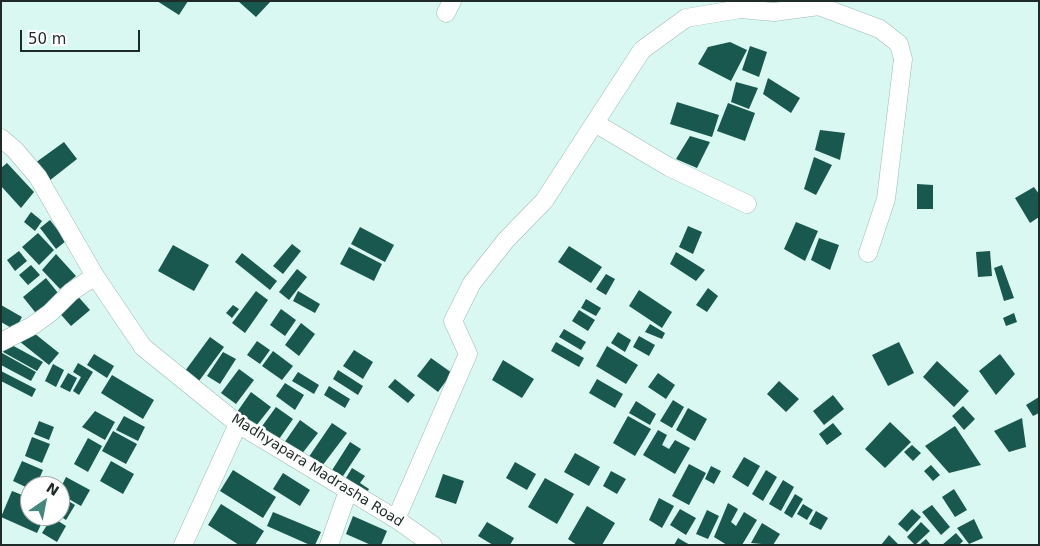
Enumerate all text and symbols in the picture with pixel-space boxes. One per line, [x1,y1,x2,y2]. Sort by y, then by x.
scale bar [22,20,142,52]
text: 50 m [28,30,66,48]
street label: Madhyapara Madrasha Road [228,411,406,531]
north arrow [20,476,70,526]
text: N [43,479,62,499]

